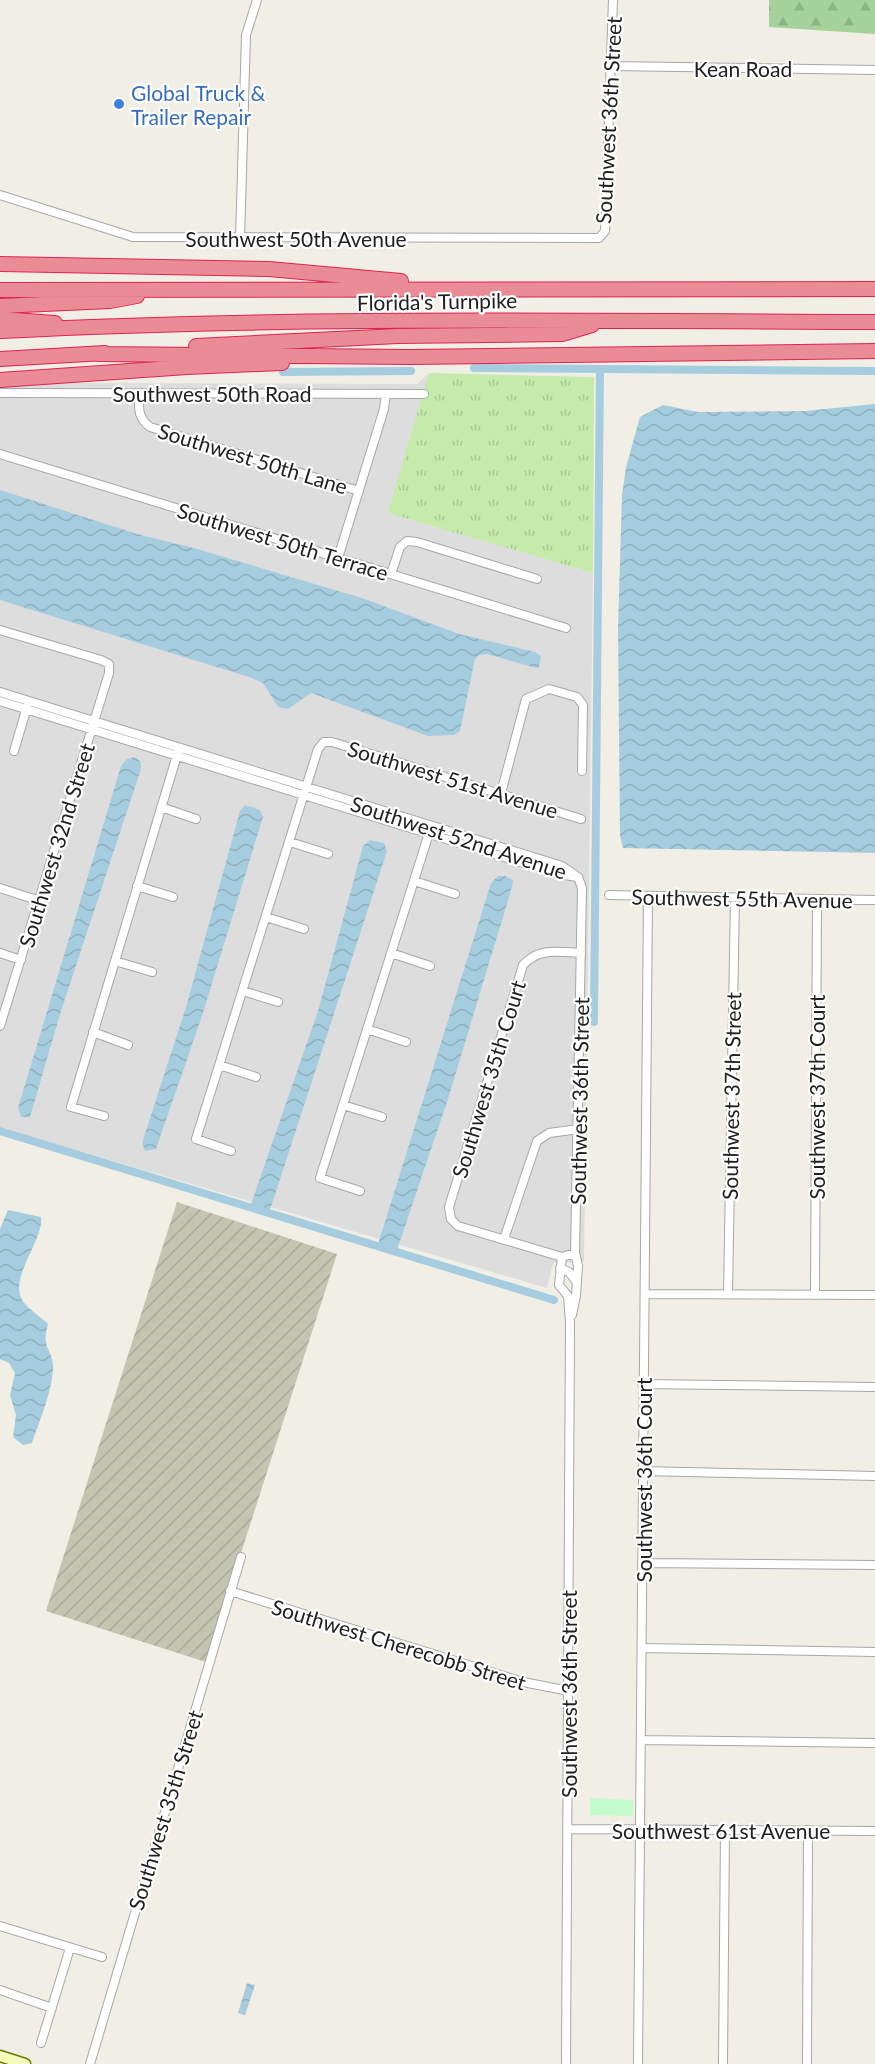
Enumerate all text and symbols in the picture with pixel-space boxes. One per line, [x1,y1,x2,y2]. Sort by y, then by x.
street label: Southwest 36th Street [590,15,626,224]
street label: Kean Road [694,56,792,81]
place label: Global Truck & Trailer Repair [131,80,266,129]
marker: Global Truck & Trailer Repair [112,97,126,111]
street label: Southwest 50th Avenue [185,226,407,251]
street label: Florida's Turnpike [357,287,517,315]
street label: Southwest 50th Road [112,381,312,406]
street label: Southwest 50th Lane [155,417,351,499]
street label: Southwest 50th Terrace [174,497,392,585]
street label: Southwest 51st Avenue [345,735,561,823]
street label: Southwest 32nd Street [13,739,99,950]
street label: Southwest 52nd Avenue [348,790,570,884]
street label: Southwest 55th Avenue [631,884,853,912]
street label: Southwest 35th Court [446,977,530,1181]
street label: Southwest 37th Street [717,991,745,1200]
street label: Southwest 37th Court [804,994,829,1200]
street label: Southwest 36th Street [565,996,593,1205]
street label: Southwest 36th Court [631,1377,656,1583]
street label: Southwest 36th Street [556,1590,581,1798]
street label: Southwest Cherecobb Street [269,1593,530,1695]
street label: Southwest 35th Street [123,1707,207,1913]
street label: Southwest 61st Avenue [612,1818,830,1843]

